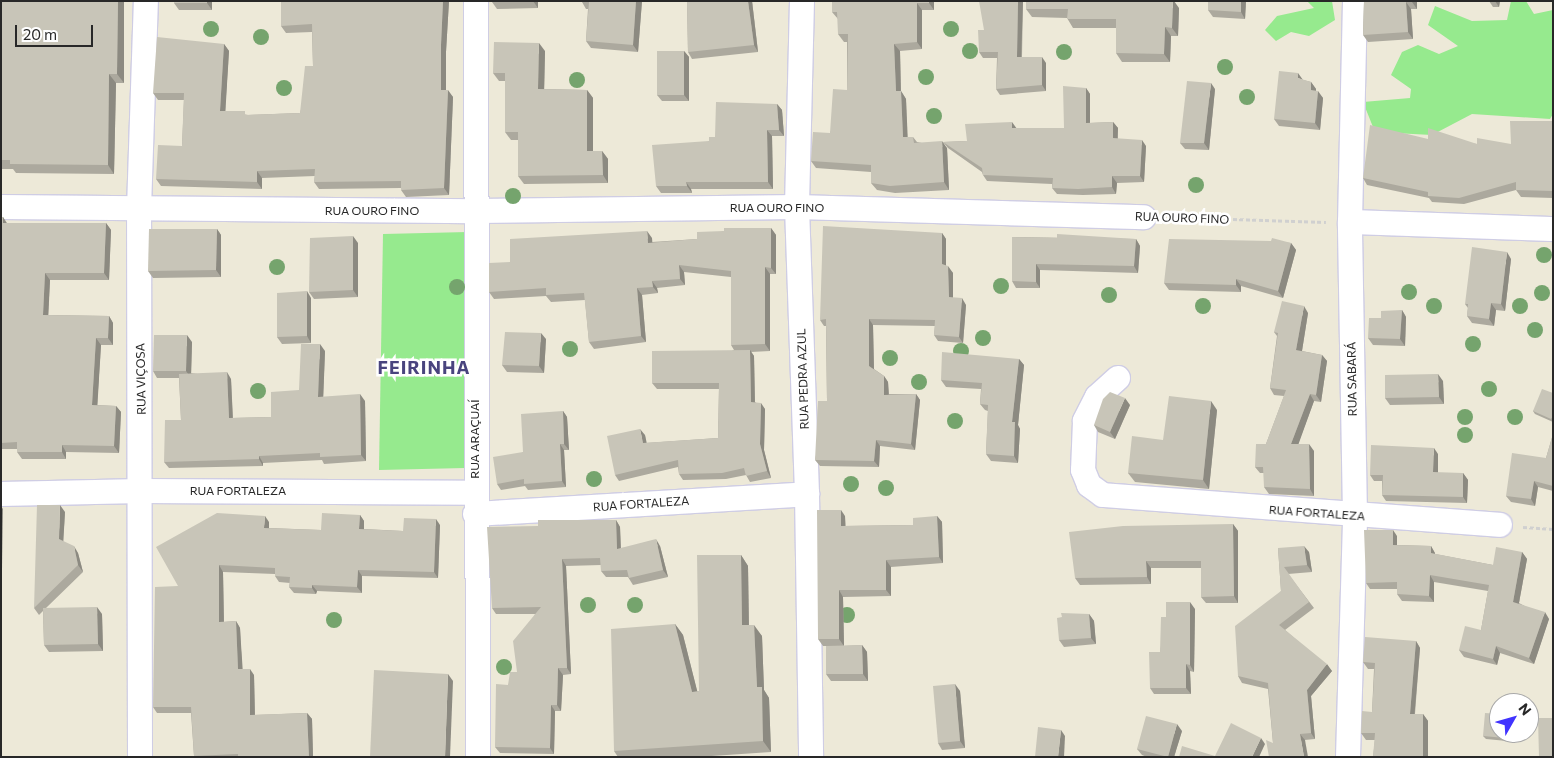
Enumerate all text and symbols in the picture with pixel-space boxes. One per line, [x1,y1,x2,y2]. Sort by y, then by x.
scale bar [18,15,95,47]
text: 20 m [23,25,57,43]
street label: RUA OURO FINO [730,201,824,215]
street label: RUA OURO FINO [325,204,419,218]
street label: RUA OURO FINO [1135,209,1229,227]
street label: RUA PEDRA AZUL [794,328,812,430]
street label: RUA SABARÁ [1344,342,1360,416]
street label: RUA VIÇOSA [133,343,149,415]
district label: FEIRINHA [377,356,471,378]
street label: RUA ARAÇUAÍ [468,399,482,479]
street label: RUA FORTALEZA [190,484,286,498]
street label: RUA FORTALEZA [592,493,690,515]
street label: RUA FORTALEZA [1268,502,1366,524]
north arrow [1489,693,1539,743]
text: N [1515,700,1535,718]

